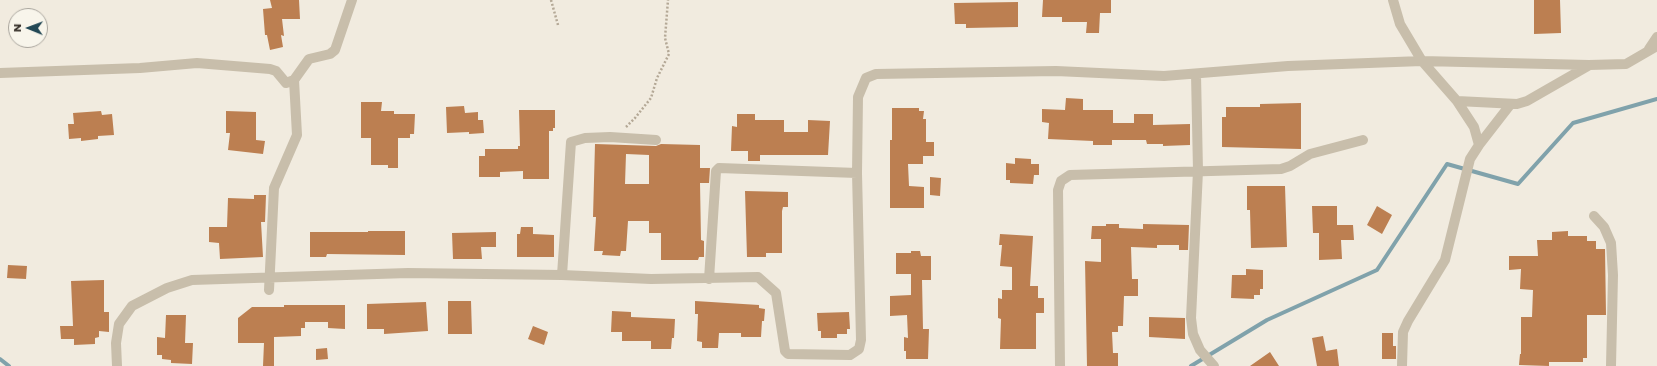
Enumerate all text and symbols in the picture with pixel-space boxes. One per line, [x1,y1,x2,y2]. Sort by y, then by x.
north arrow [8,8,48,48]
text: N [9,24,25,32]

